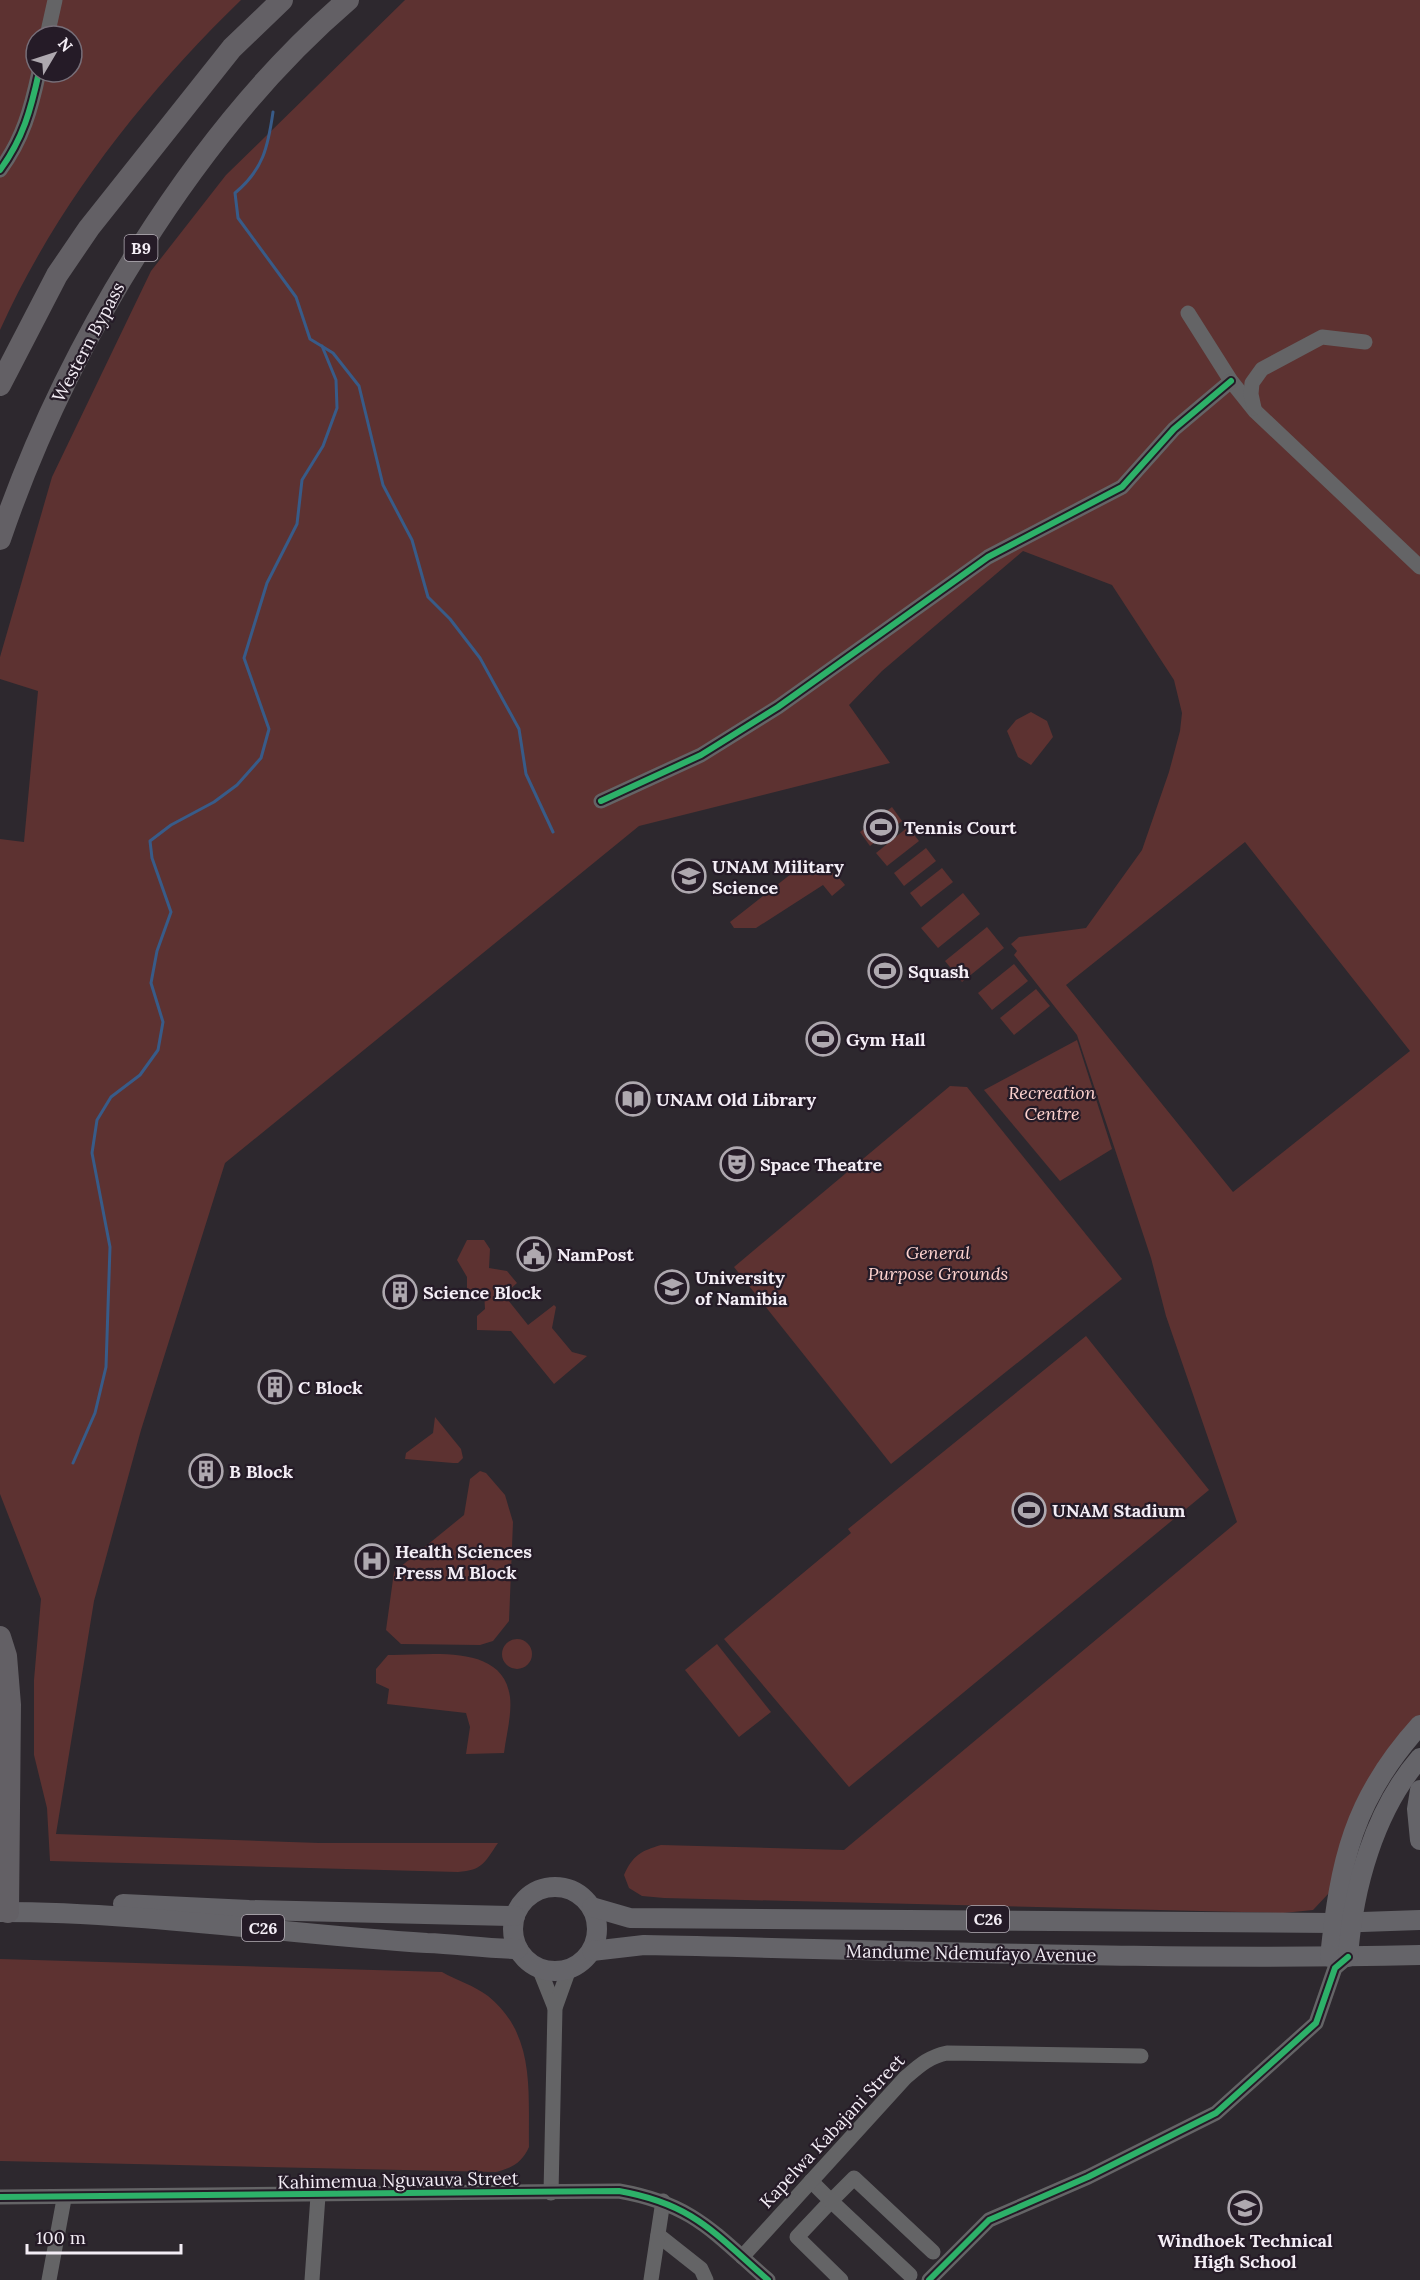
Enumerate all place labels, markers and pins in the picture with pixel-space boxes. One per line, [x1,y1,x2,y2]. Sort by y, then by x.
sports icon: Tennis Court [863,809,899,845]
place label: Tennis Court [904,816,1017,839]
place label: UNAM Military Science [712,855,844,899]
school or university icon: UNAM Military Science [671,858,707,894]
sports icon: Squash [867,953,903,989]
place label: Squash [908,960,970,983]
sports icon: Gym Hall [805,1021,841,1057]
place label: Gym Hall [846,1028,926,1051]
library icon: UNAM Old Library [615,1081,651,1117]
place label: UNAM Old Library [656,1088,816,1111]
theatre icon: Space Theatre [719,1146,755,1182]
place label: Space Theatre [760,1153,882,1176]
public building icon: NamPost [516,1236,552,1272]
place label: NamPost [557,1243,634,1266]
place label: University of Namibia [695,1266,788,1310]
school or university icon: University of Namibia [654,1269,690,1305]
building icon: Science Block [382,1274,418,1310]
place label: Science Block [423,1281,542,1304]
building icon: C Block [257,1369,293,1405]
place label: C Block [298,1376,363,1399]
building icon: B Block [188,1453,224,1489]
place label: B Block [229,1460,293,1483]
sports icon: UNAM Stadium [1011,1492,1047,1528]
place label: UNAM Stadium [1052,1499,1186,1522]
place label: Health Sciences Press M Block [395,1540,532,1584]
hospital icon: Health Sciences Press M Block [354,1543,390,1579]
school or university icon: Windhoek Technical High School [1227,2190,1263,2226]
place label: Windhoek Technical High School [1157,2229,1333,2273]

